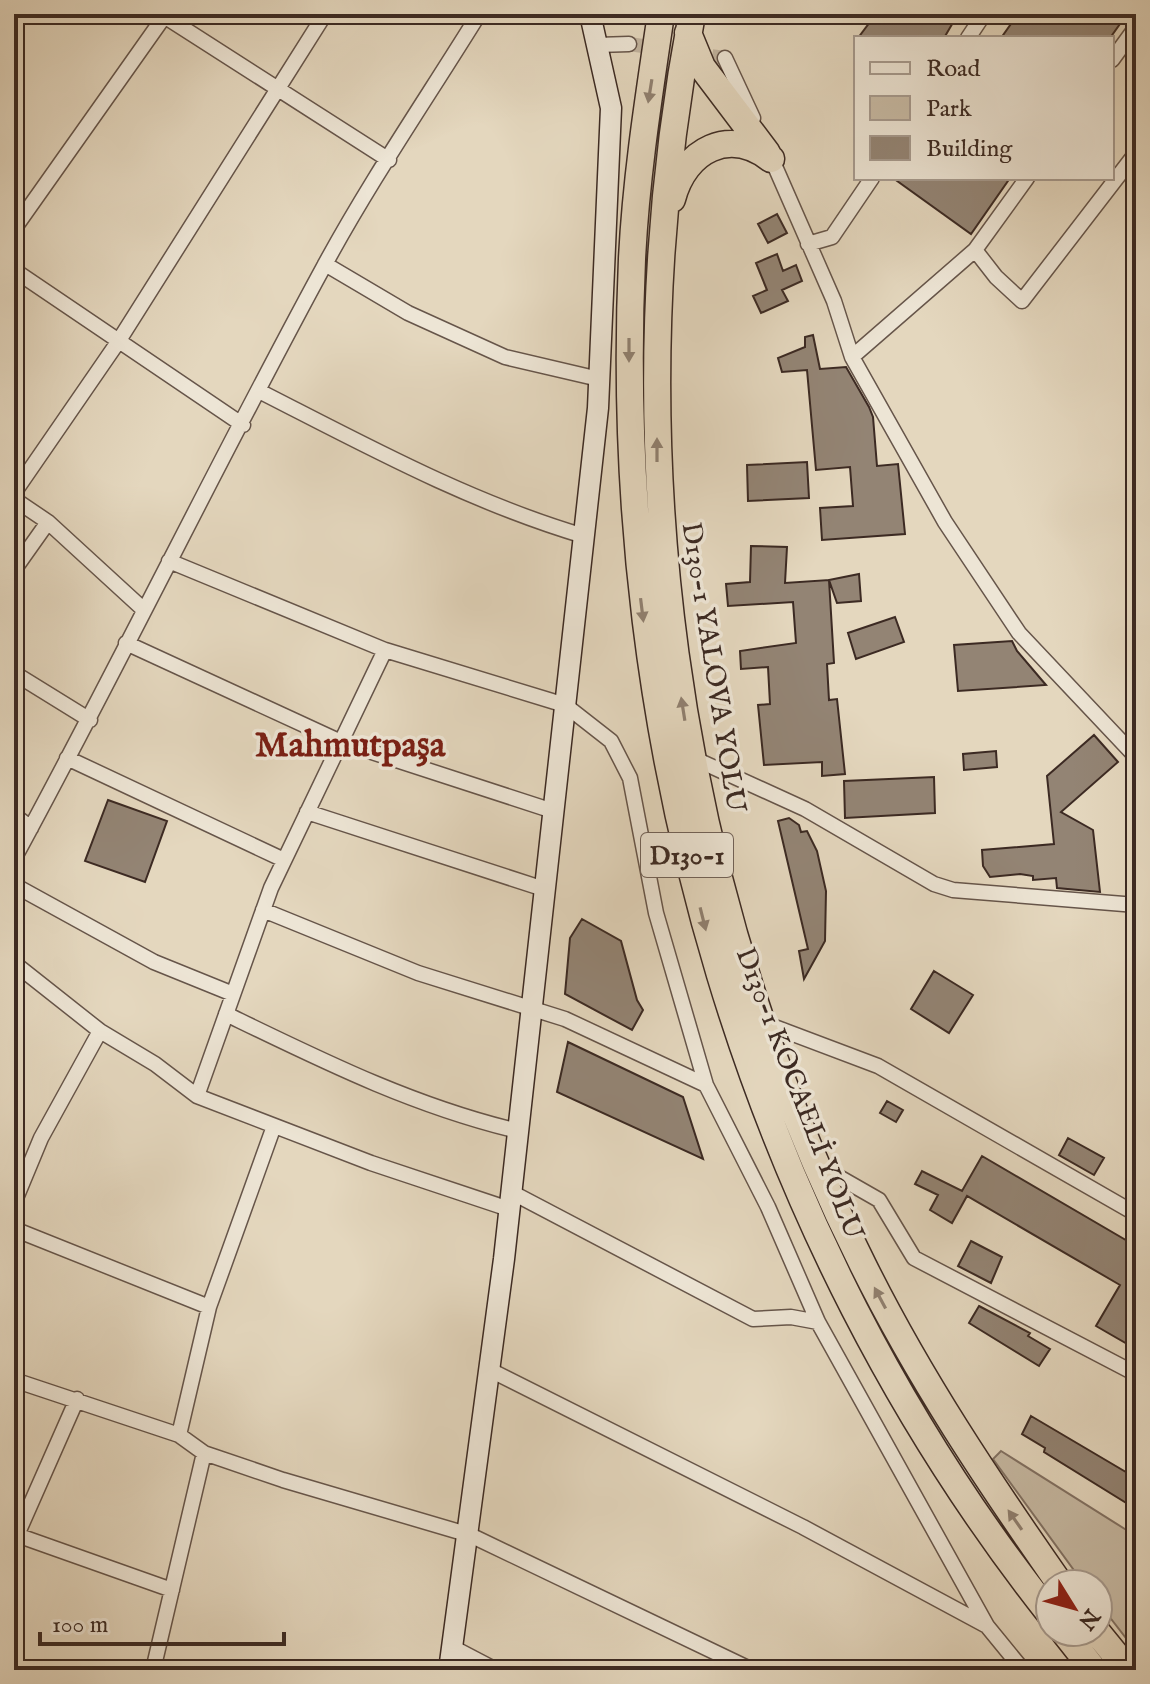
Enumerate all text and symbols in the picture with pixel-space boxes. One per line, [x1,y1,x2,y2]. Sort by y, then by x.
legend [854,36,1114,180]
text: Road [926,54,980,85]
one-way arrow [643,79,655,104]
text: Park [926,94,972,125]
text: Building [926,134,1013,165]
one-way arrow [623,338,635,363]
one-way arrow [651,437,663,462]
street label: D130-1 YALOVA YOLU [672,520,753,815]
one-way arrow [636,598,649,623]
one-way arrow [676,696,689,721]
district label: Mahmutpaşa [255,723,447,769]
road number: D130-1 [641,833,733,877]
one-way arrow [698,907,710,932]
street label: D130-1 KOCAELİ YOLU [727,943,871,1245]
one-way arrow [874,1287,887,1310]
one-way arrow [1008,1510,1023,1531]
north arrow [1034,1568,1114,1648]
scale bar [40,1596,284,1646]
text: N [1071,1602,1106,1635]
text: 100 m [52,1610,108,1641]

